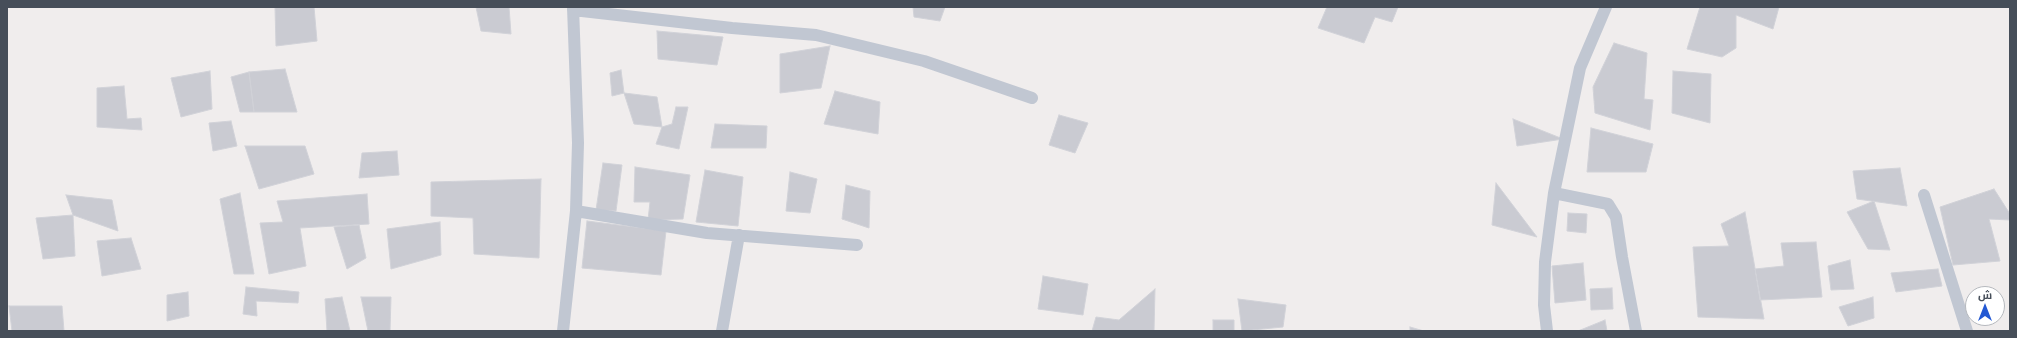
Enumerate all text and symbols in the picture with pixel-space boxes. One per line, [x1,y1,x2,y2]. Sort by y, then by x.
north arrow [1965,286,2005,326]
text: ش [1978,289,1992,301]

